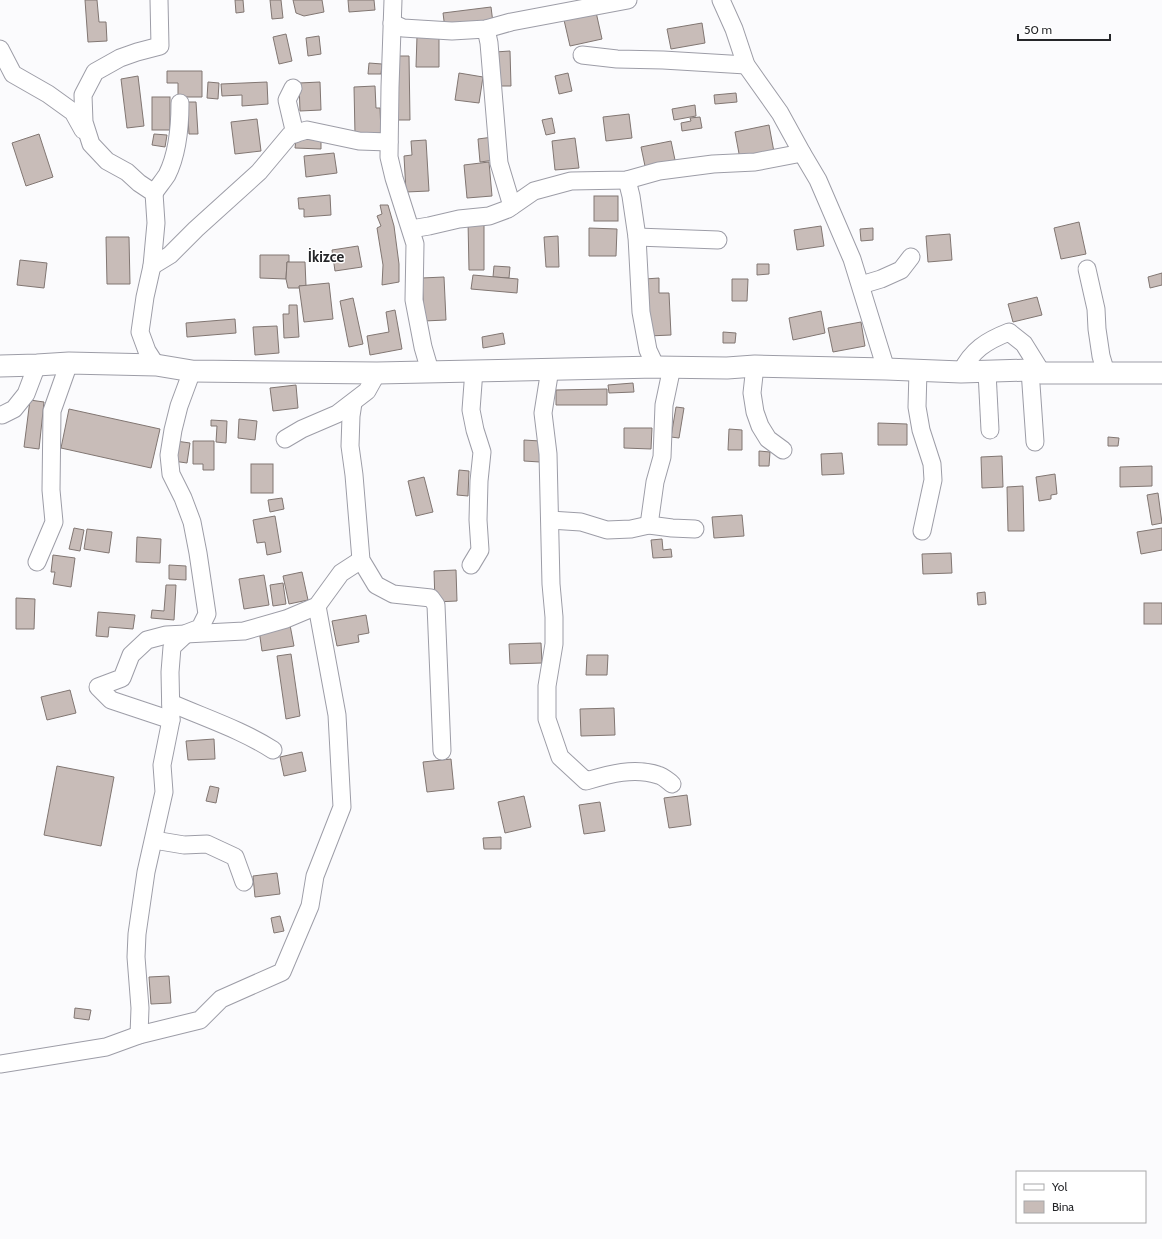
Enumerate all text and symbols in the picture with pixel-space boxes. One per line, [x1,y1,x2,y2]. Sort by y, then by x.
scale bar [1018,16,1110,42]
text: 50 m [1024,22,1052,37]
district label: İkizce [308,248,345,266]
legend [1016,1171,1146,1223]
text: Yol [1051,1179,1067,1194]
text: Bina [1052,1199,1074,1214]

